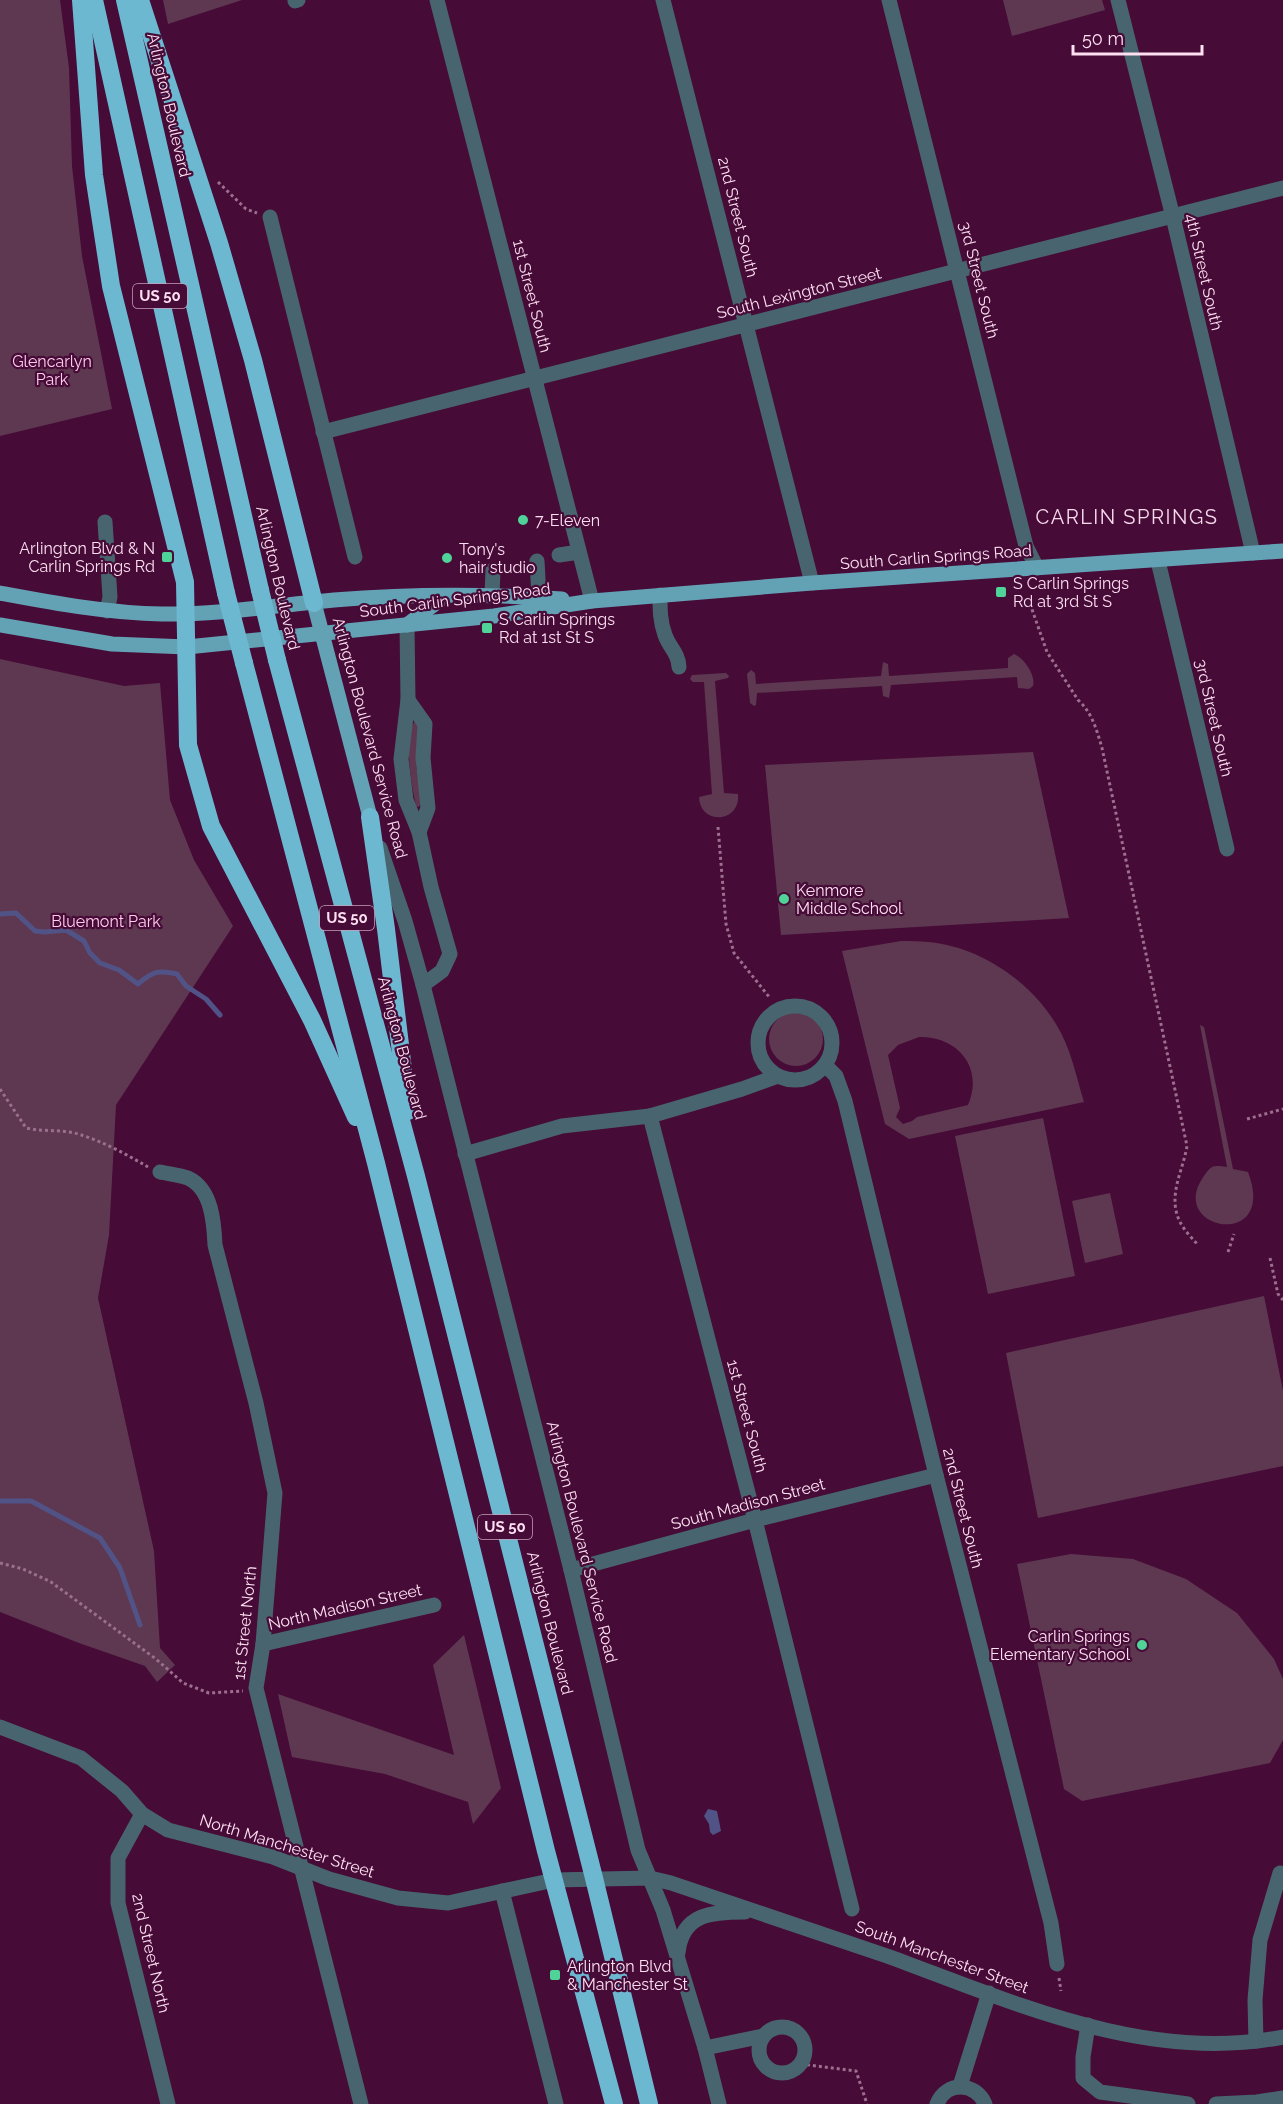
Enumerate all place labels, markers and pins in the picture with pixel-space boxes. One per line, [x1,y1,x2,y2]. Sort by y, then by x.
place label: 7-Eleven [535,511,600,530]
marker: 7-Eleven [516,513,530,527]
place label: Arlington Blvd & N Carlin Springs Rd [19,539,155,576]
place label: Tony's hair studio [459,540,535,577]
marker: Arlington Blvd & N Carlin Springs Rd [160,550,174,564]
marker: Tony's hair studio [440,551,454,565]
place label: S Carlin Springs Rd at 3rd St S [1013,574,1129,611]
marker: S Carlin Springs Rd at 3rd St S [994,585,1008,599]
place label: S Carlin Springs Rd at 1st St S [499,610,615,647]
marker: S Carlin Springs Rd at 1st St S [480,621,494,635]
place label: Kenmore Middle School [796,881,903,918]
marker: Kenmore Middle School [777,892,791,906]
place label: Carlin Springs Elementary School [990,1627,1131,1664]
marker: Carlin Springs Elementary School [1135,1638,1149,1652]
place label: Arlington Blvd & Manchester St [567,1957,688,1994]
marker: Arlington Blvd & Manchester St [548,1968,562,1982]

